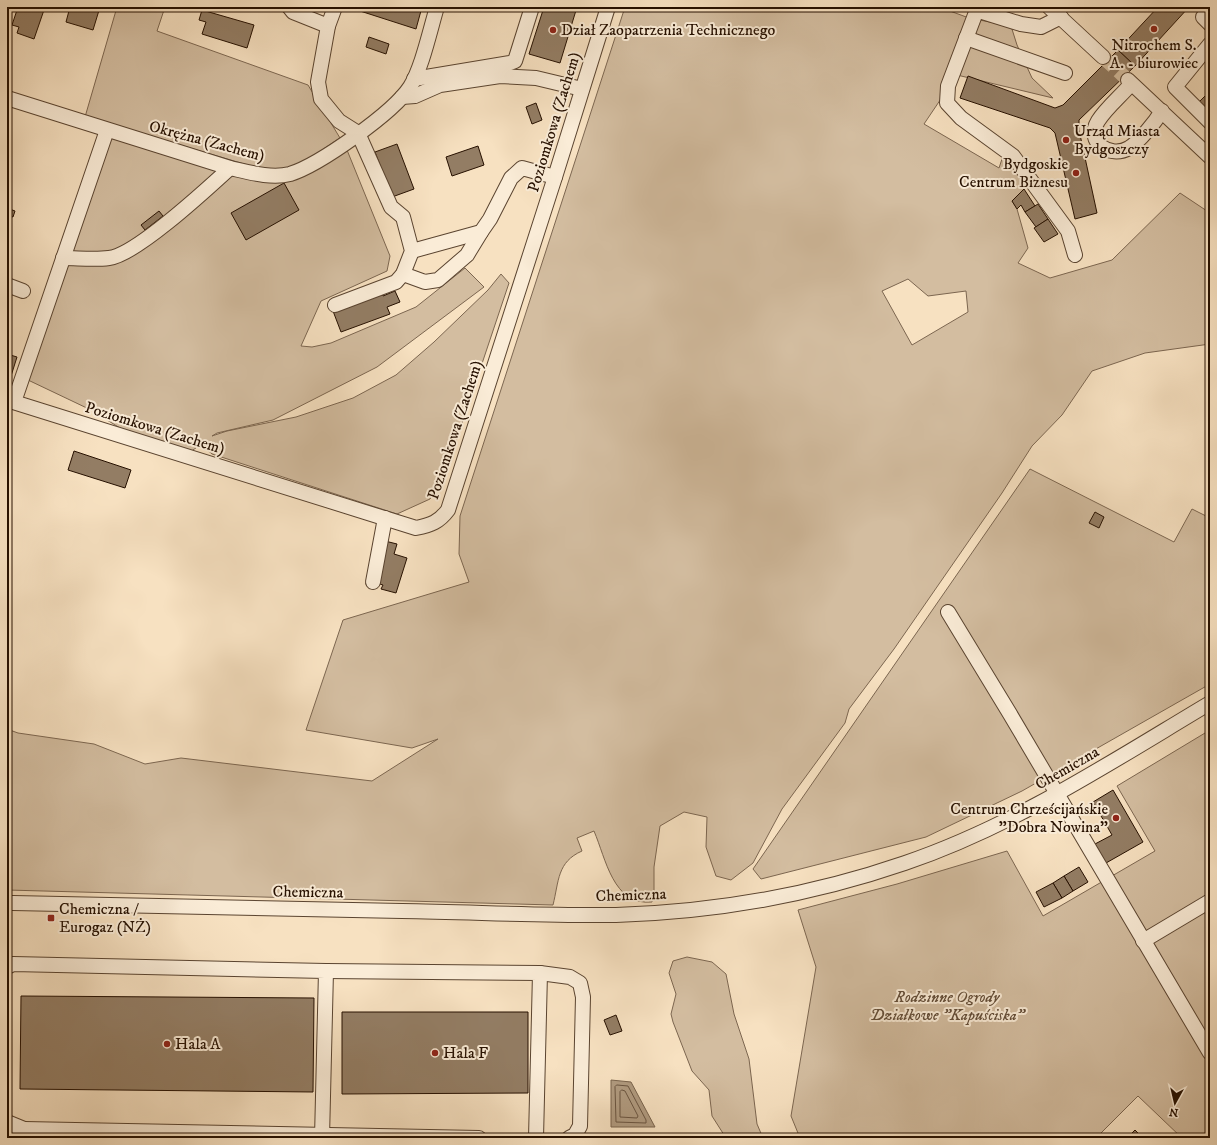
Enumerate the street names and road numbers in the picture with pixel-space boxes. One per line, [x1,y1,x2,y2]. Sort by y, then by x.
street label: Poziomkowa (Zachem) [523,50,585,194]
street label: Okrężna (Zachem) [147,116,267,166]
street label: Poziomkowa (Zachem) [423,358,487,502]
street label: Poziomkowa (Zachem) [83,397,227,459]
street label: Chemiczna [1031,742,1103,794]
street label: Chemiczna [272,881,344,903]
street label: Chemiczna [595,884,667,906]

